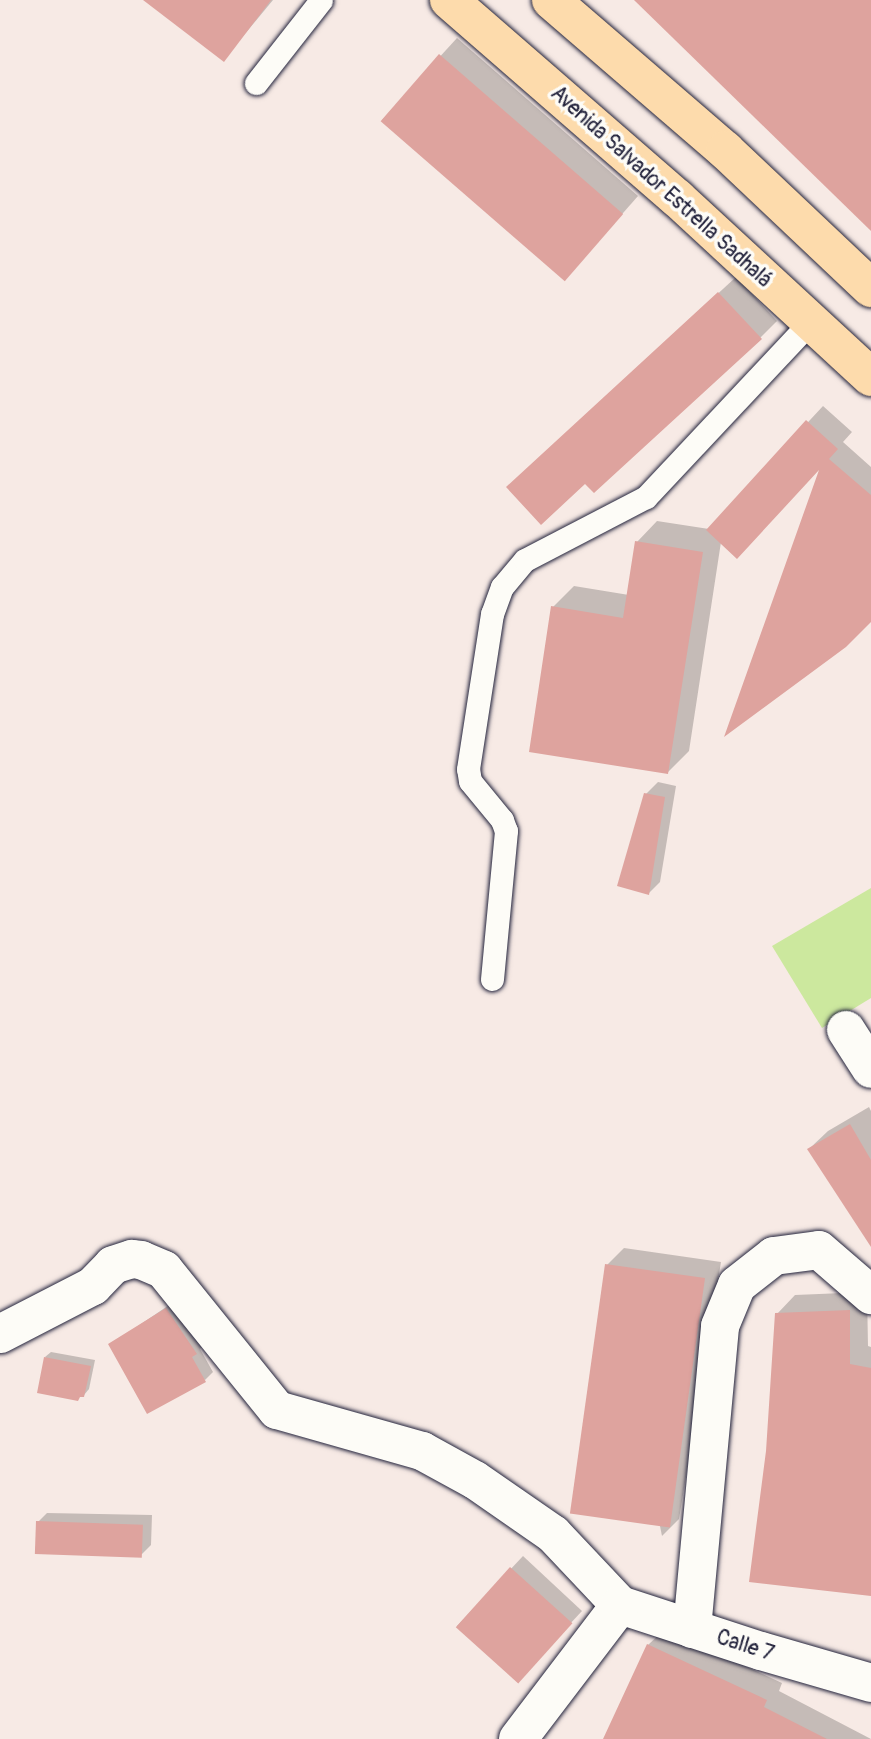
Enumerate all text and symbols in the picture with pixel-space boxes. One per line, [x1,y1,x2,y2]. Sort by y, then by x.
street label: Avenida Salvador Estrella Sadhalá [545,81,777,293]
street label: Calle 7 [713,1625,777,1667]

